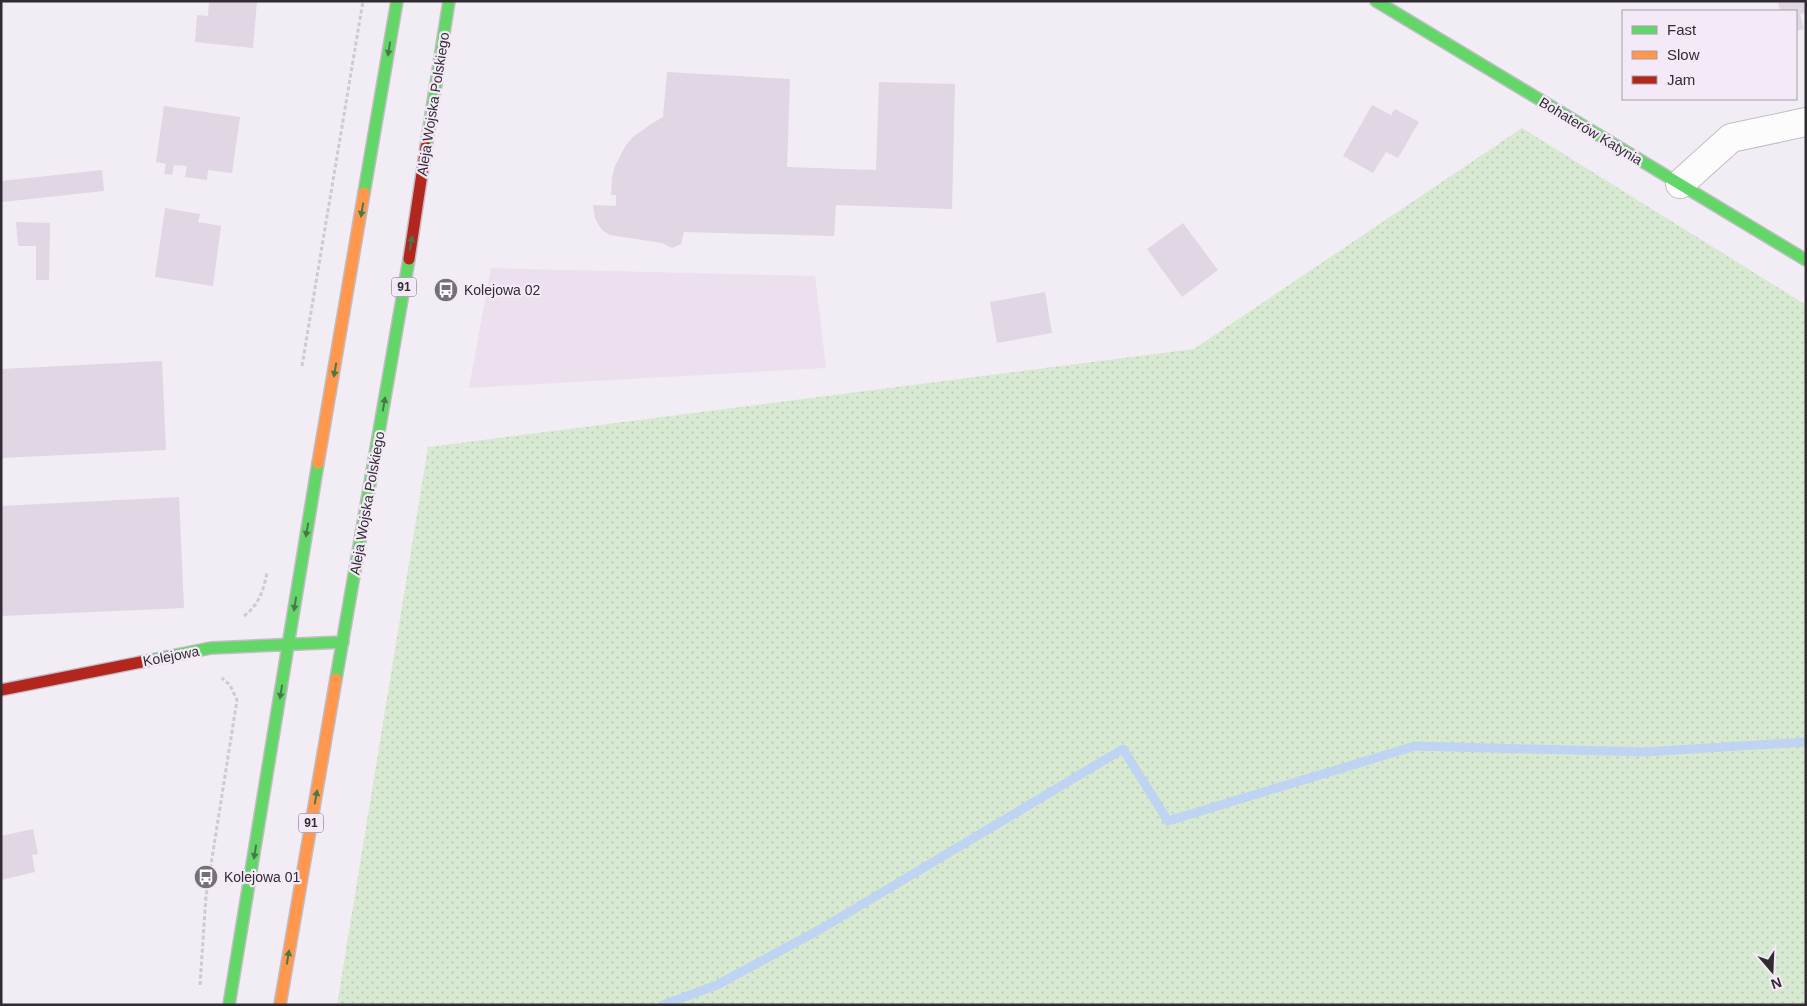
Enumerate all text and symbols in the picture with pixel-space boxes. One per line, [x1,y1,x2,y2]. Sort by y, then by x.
legend [1622,10,1797,100]
text: Fast [1667,21,1697,38]
street label: Aleja Wojska Polskiego [414,31,452,177]
one-way arrow [384,42,392,58]
text: Slow [1667,46,1700,63]
text: Jam [1667,71,1695,88]
street label: Bohaterów Katynia [1537,94,1646,168]
one-way arrow [358,202,366,218]
one-way arrow [407,235,415,251]
bus stop icon: Kolejowa 02 [433,277,459,303]
road number: 91 [392,278,416,296]
place label: Kolejowa 02 [464,282,540,298]
one-way arrow [331,362,339,378]
one-way arrow [380,395,388,411]
street label: Aleja Wojska Polskiego [347,430,388,576]
one-way arrow [303,522,311,538]
one-way arrow [291,596,299,612]
street label: Kolejowa [142,643,201,669]
one-way arrow [277,684,285,700]
one-way arrow [312,788,320,804]
road number: 91 [298,814,324,832]
one-way arrow [250,845,258,861]
bus stop icon: Kolejowa 01 [193,864,219,890]
place label: Kolejowa 01 [224,869,300,885]
north arrow [1747,946,1797,996]
one-way arrow [284,948,292,964]
text: N [1769,974,1784,993]

